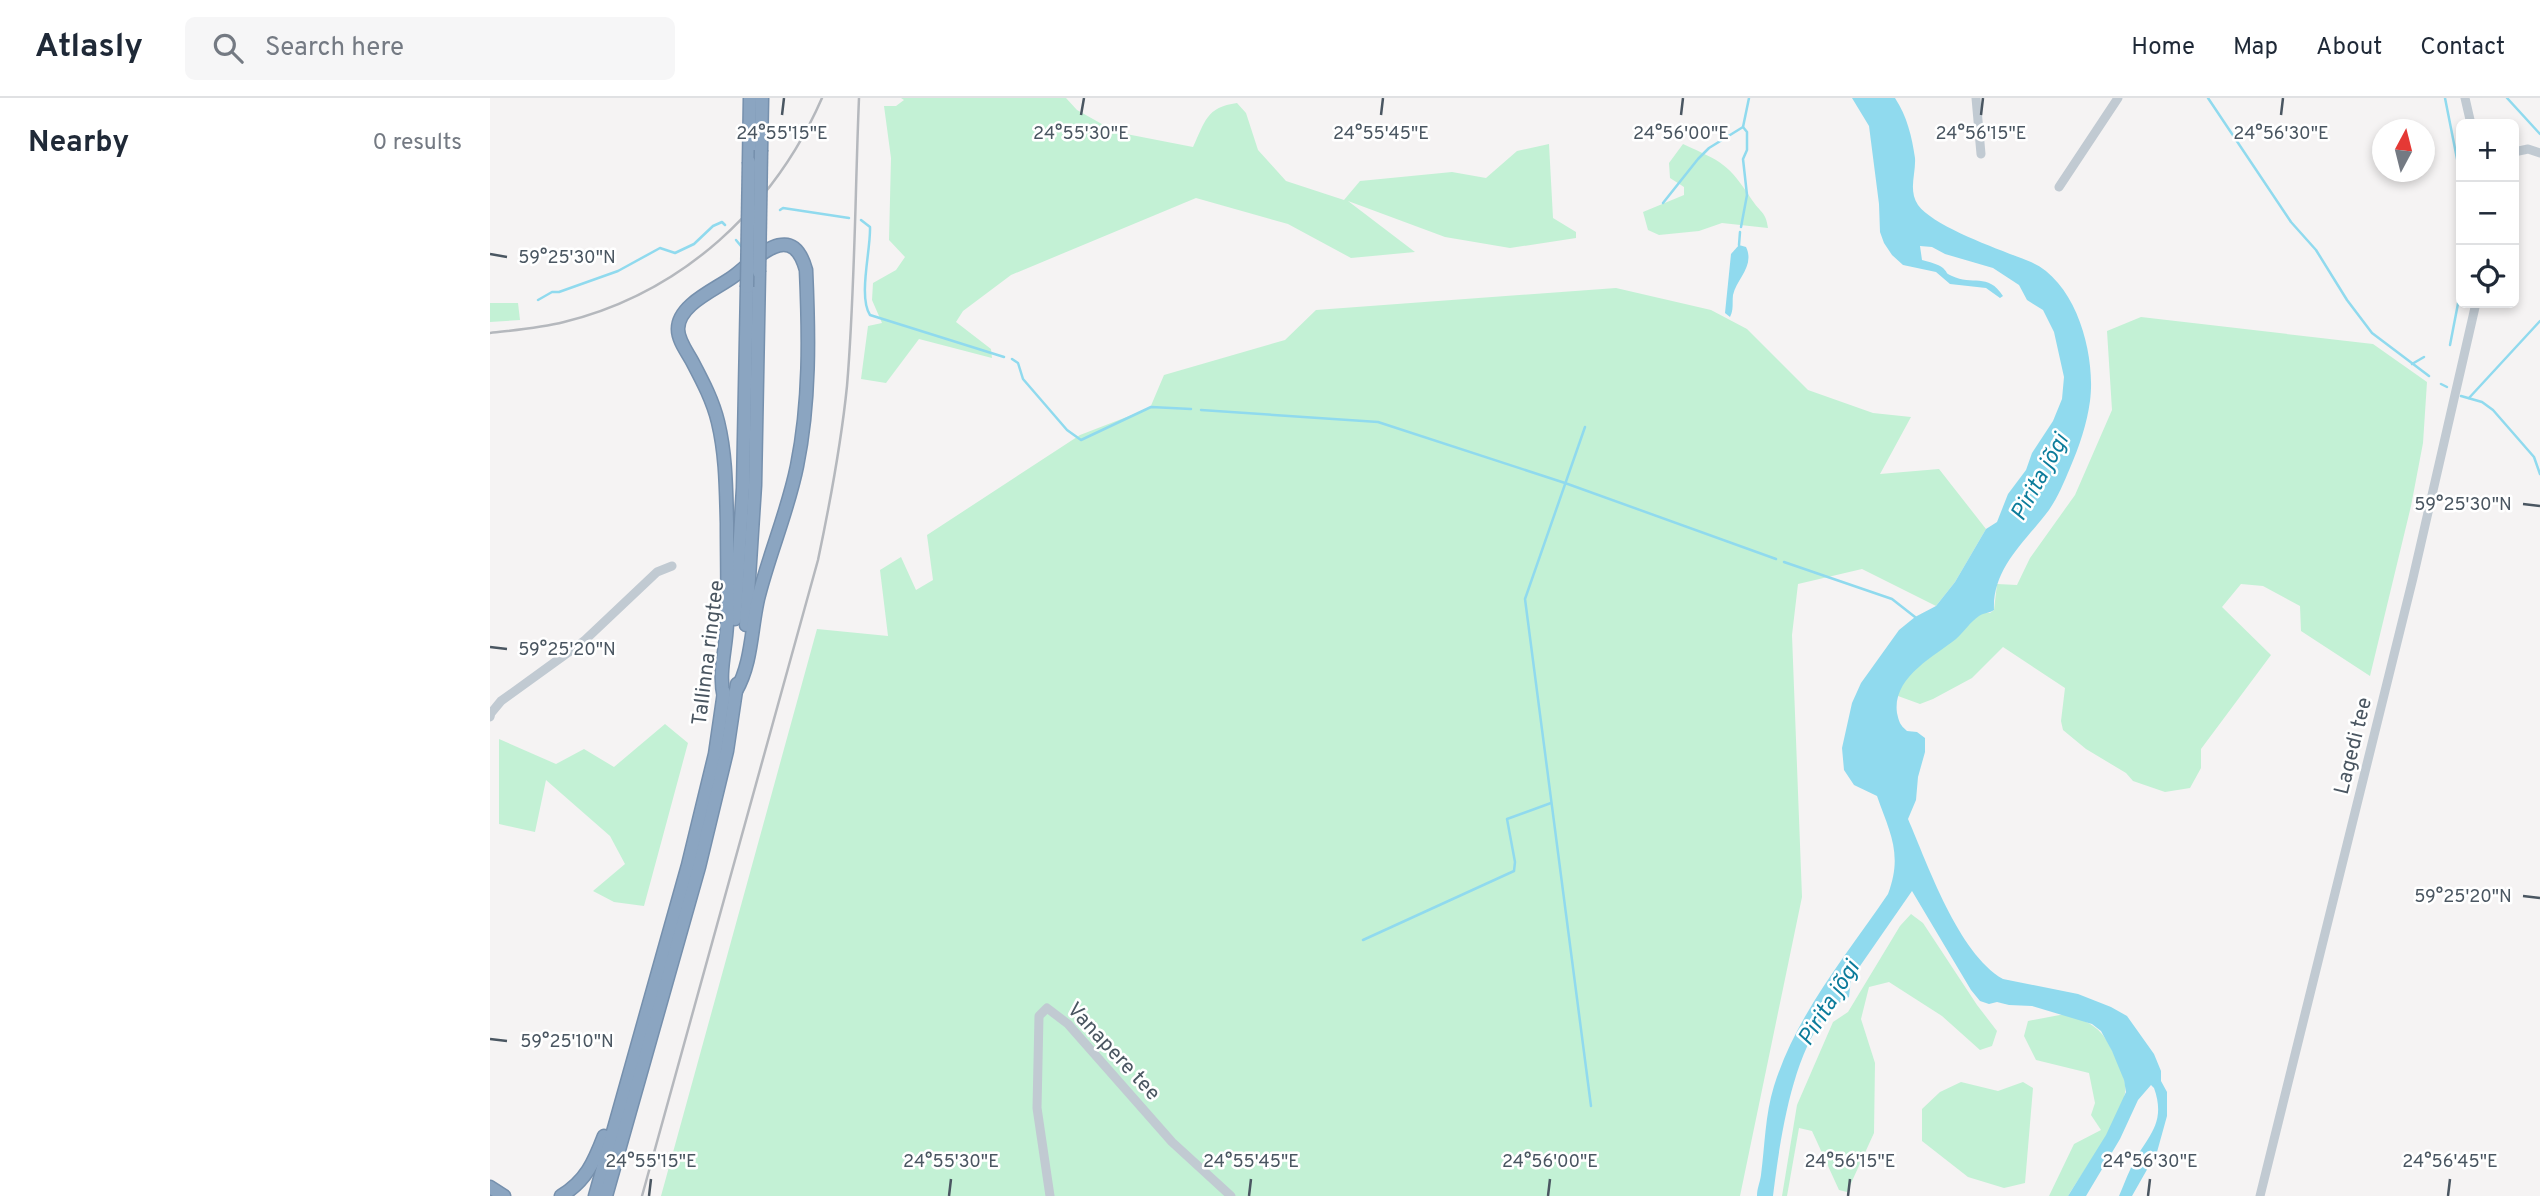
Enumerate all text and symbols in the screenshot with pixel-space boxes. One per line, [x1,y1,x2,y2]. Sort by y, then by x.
search box [185,17,675,80]
text: Atlasly [35,27,143,69]
icon: search [209,29,247,67]
text: Search here [265,32,404,65]
text: Home [2131,33,2195,63]
text: Map [2233,33,2278,63]
text: About [2316,33,2382,63]
text: Contact [2420,33,2505,63]
north arrow [2372,119,2435,182]
map controls [2456,119,2519,308]
button: + [2456,119,2519,182]
text: 24°55'15"E [736,123,828,146]
text: 24°55'30"E [1033,123,1129,146]
text: 24°55'45"E [1333,123,1429,146]
text: 24°56'00"E [1633,123,1729,146]
text: 24°56'15"E [1935,123,2027,146]
text: 24°56'30"E [2233,123,2329,146]
text: Nearby [28,125,129,162]
text: 0 results [373,129,462,158]
button: − [2456,182,2519,245]
button: locate [2456,245,2519,308]
text: 59°25'30"N [518,247,616,270]
water label: Pirita jõgi [2005,428,2077,527]
text: 59°25'30"N [2414,494,2512,517]
street label: Tallinna ringtee [687,579,731,727]
text: 59°25'20"N [518,639,616,662]
street label: Lagedi tee [2329,695,2379,797]
text: 59°25'20"N [2414,886,2512,909]
water label: Pirita jõgi [1793,955,1868,1052]
street label: Vanapere tee [1060,997,1166,1107]
text: 59°25'10"N [520,1031,614,1054]
text: 24°55'15"E [605,1151,697,1174]
text: 24°55'30"E [903,1151,999,1174]
text: 24°55'45"E [1203,1151,1299,1174]
text: 24°56'00"E [1502,1151,1598,1174]
text: 24°56'15"E [1804,1151,1896,1174]
text: 24°56'30"E [2102,1151,2198,1174]
text: 24°56'45"E [2402,1151,2498,1174]

